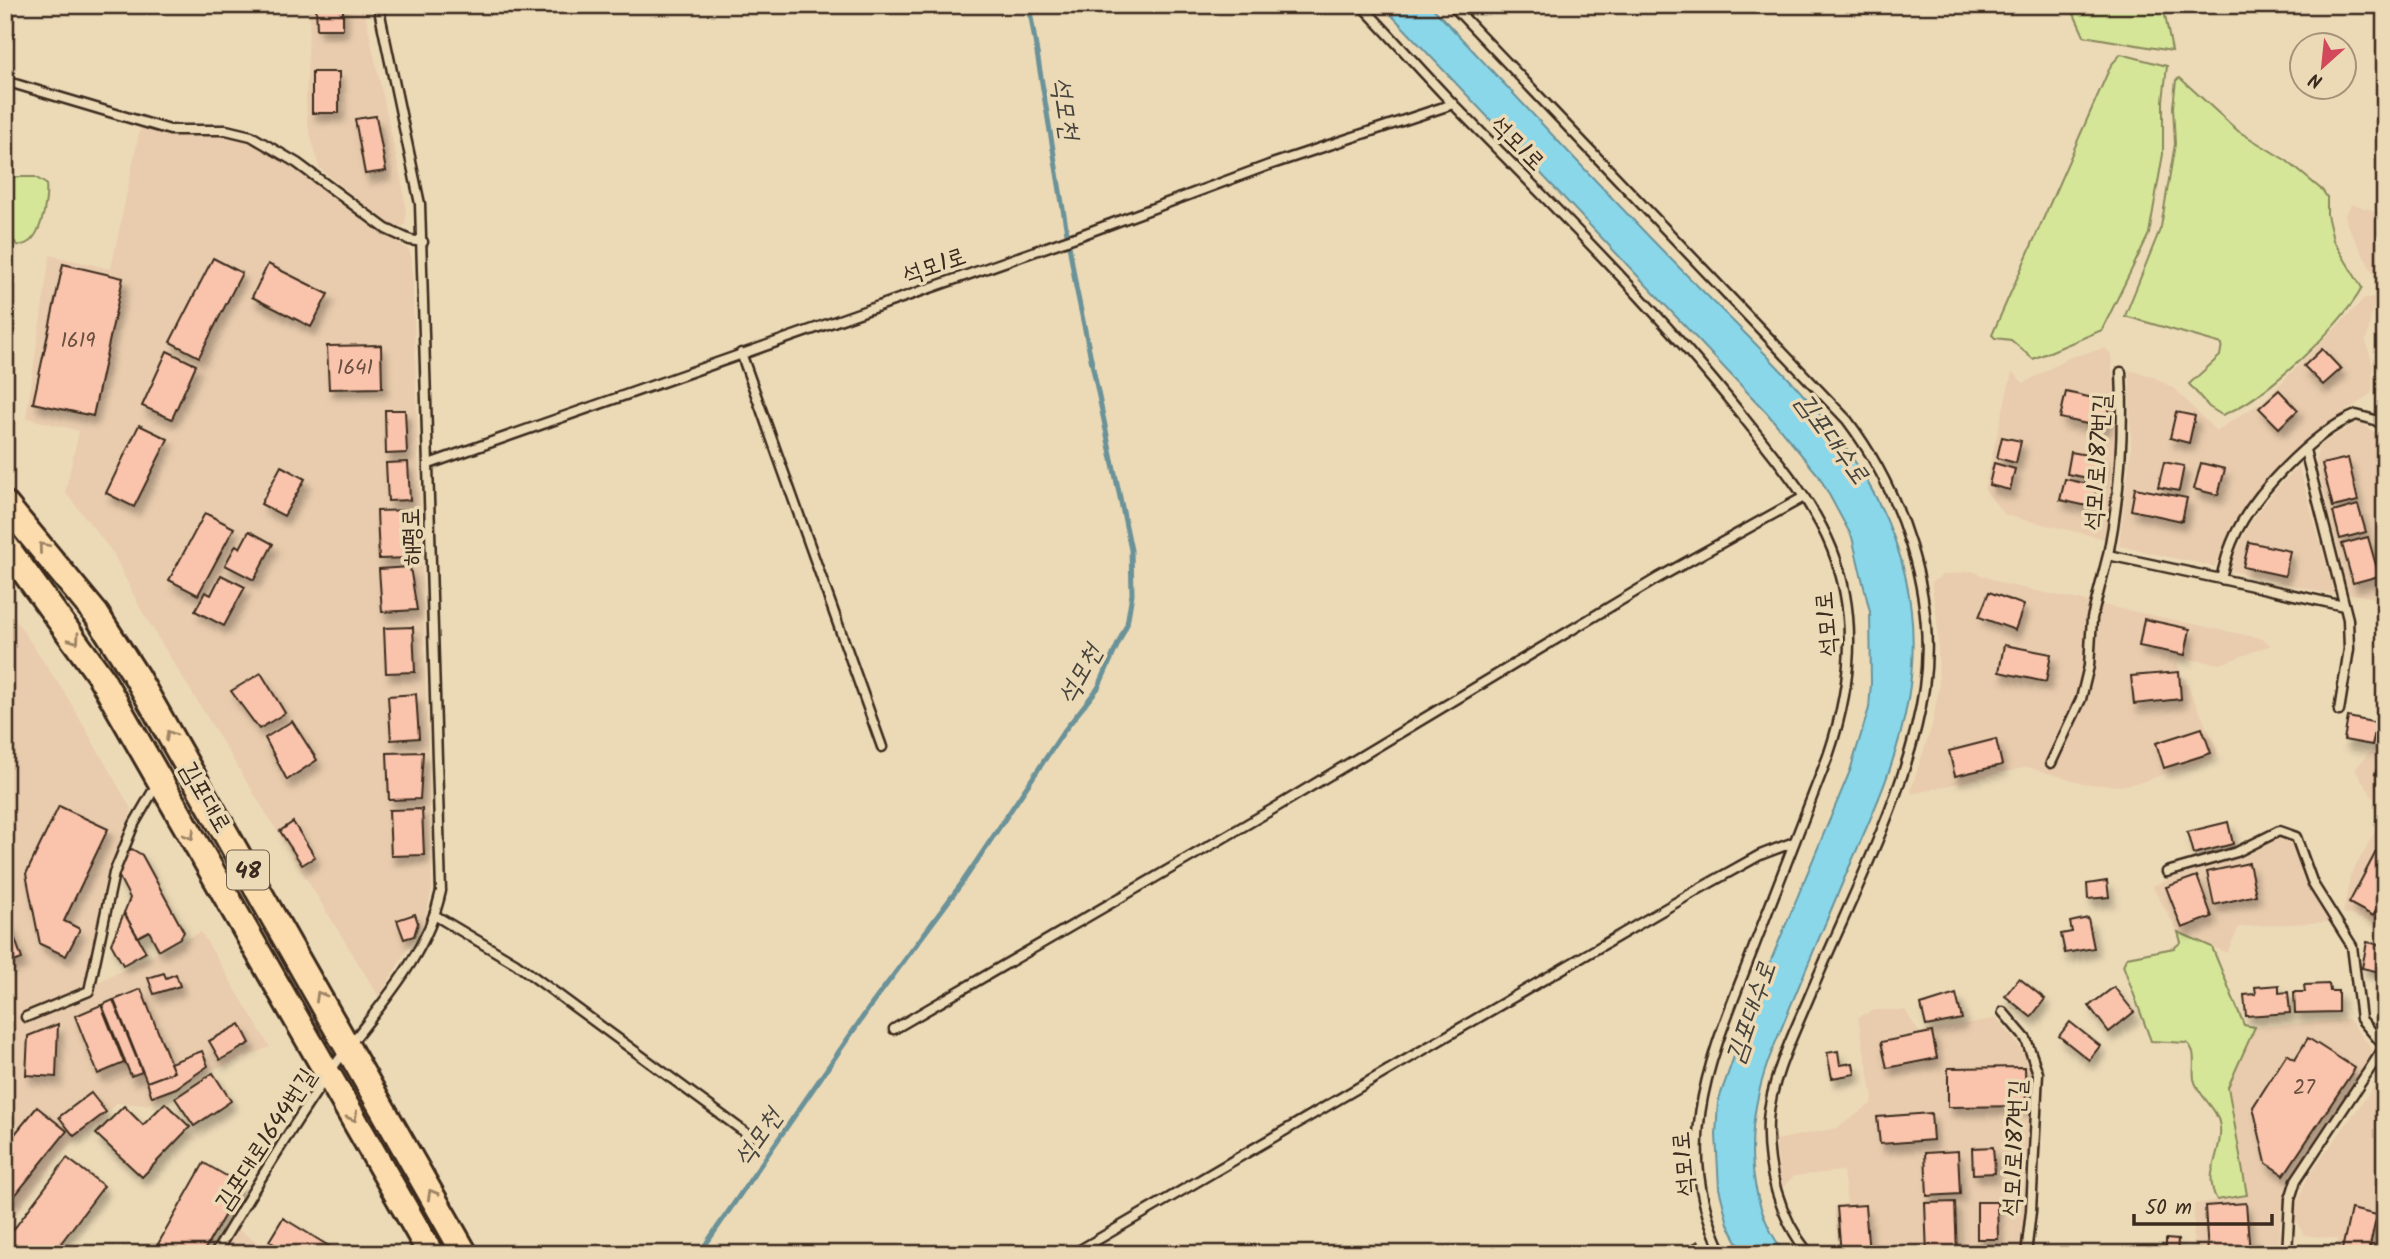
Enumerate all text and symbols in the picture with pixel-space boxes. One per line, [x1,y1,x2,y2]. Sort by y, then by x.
north arrow [2288,32,2358,102]
text: N [2304,63,2328,95]
water label: 석모천 [1038,74,1090,146]
street label: 석모1로 [1480,107,1554,181]
street label: 석모1로 [897,237,972,296]
house number: 1619 [60,325,96,358]
house number: 1641 [337,352,373,385]
water label: 김포대수로 [1784,385,1879,494]
street label: 석모1로187번길 [2074,392,2123,532]
street label: 해평로 [392,508,433,566]
one-way arrow [38,543,51,555]
street label: 석모1로 [1805,590,1850,658]
one-way arrow [67,631,79,644]
water label: 석모천 [1047,635,1116,713]
one-way arrow [165,730,178,742]
street label: 김포대로 [169,755,241,841]
one-way arrow [181,828,194,841]
road number: 48 [227,850,269,890]
water label: 김포대수로 [1715,956,1789,1069]
one-way arrow [316,990,329,1003]
street label: 김포대로1644번길 [205,1061,327,1219]
house number: 27 [2293,1072,2316,1105]
street label: 석모1로187번길 [1992,1079,2039,1218]
water label: 석모천 [723,1098,796,1176]
one-way arrow [345,1109,358,1122]
street label: 석모1로 [1662,1130,1707,1198]
scale bar [2134,1182,2273,1226]
one-way arrow [427,1189,440,1201]
text: 50 m [2145,1192,2192,1225]

